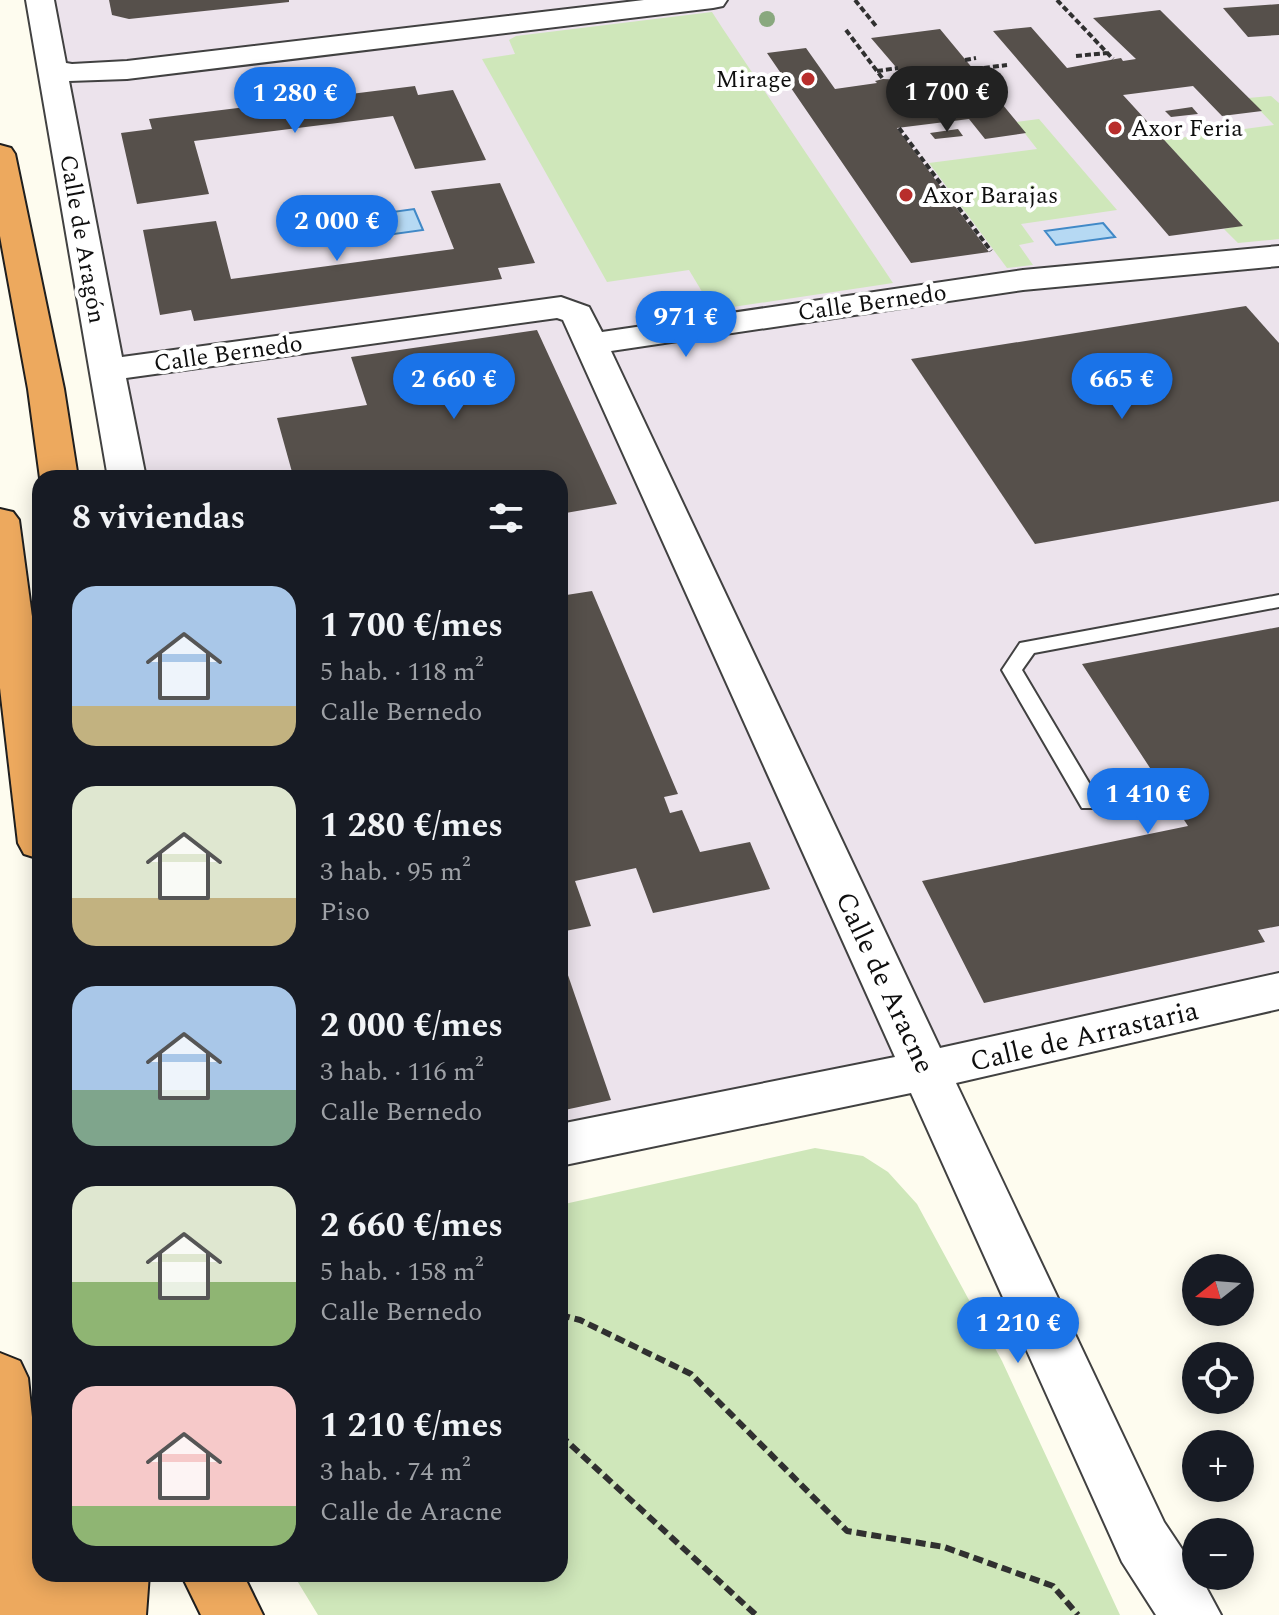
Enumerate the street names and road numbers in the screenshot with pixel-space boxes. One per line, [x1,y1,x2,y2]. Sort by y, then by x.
street label: Calle de Aragón [49,152,115,327]
street label: Calle Bernedo [795,275,949,331]
street label: Calle Bernedo [151,326,305,382]
street label: Calle de Aracne [824,885,946,1081]
street label: Calle de Arrastaria [966,989,1203,1084]

